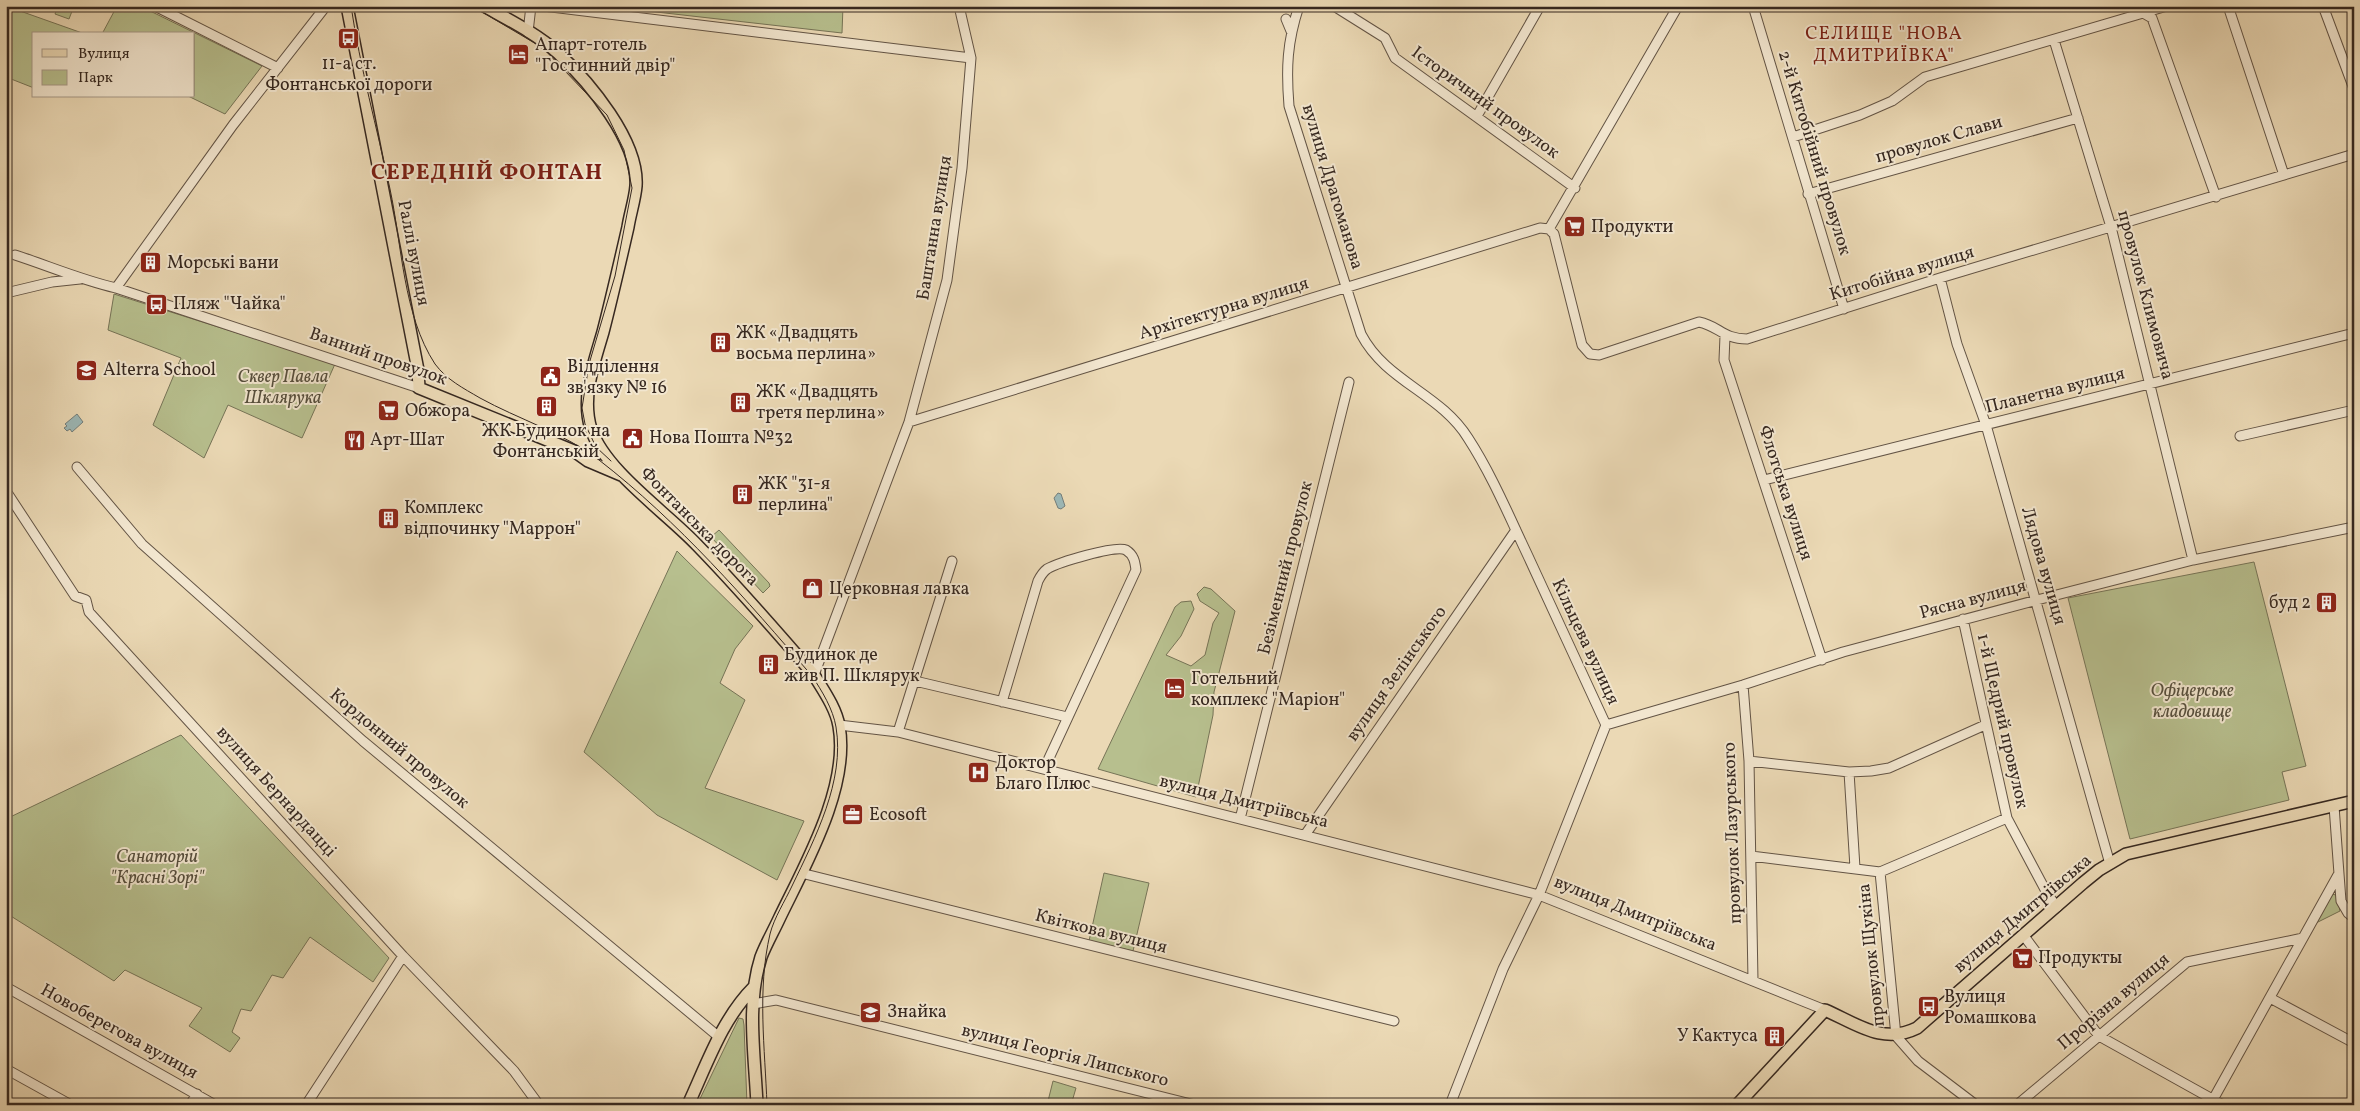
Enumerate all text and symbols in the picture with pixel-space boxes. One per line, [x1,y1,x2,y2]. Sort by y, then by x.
district label: СЕЛИЩЕ "НОВА ДМИТРИЇВКА" [1805,21,1963,69]
bus stop icon: 11-а ст. Фонтанської дороги [337,27,361,51]
legend [32,32,195,98]
place label: Апарт-готель "Гостинний двір" [535,33,675,79]
street label: Історичний провулок [1406,41,1564,166]
hotel icon: Апарт-готель "Гостинний двір" [507,43,531,67]
text: Вулиця [78,44,130,65]
street label: 2-й Китобійний провулок [1771,48,1857,259]
place label: 11-а ст. Фонтанської дороги [265,52,433,98]
text: Парк [78,68,113,89]
street label: вулиця Драгоманова [1295,101,1369,273]
street label: провулок Слави [1872,110,2006,170]
street label: Баштанна вулиця [911,154,959,302]
district label: СЕРЕДНІЙ ФОНТАН [371,158,603,189]
street label: Раллі вулиця [391,198,435,308]
street label: провулок Климовича [2110,208,2180,382]
supermarket icon: Продукти [1563,215,1587,239]
place label: Продукти [1591,215,1674,240]
street label: Китобійна вулиця [1827,240,1977,308]
building icon: Морські вани [139,251,163,275]
place label: Морські вани [167,251,279,276]
street label: Архітектурна вулиця [1136,271,1312,347]
bus stop icon: Пляж "Чайка" [145,292,169,316]
place label: Пляж "Чайка" [173,292,286,317]
place label: ЖК «Двадцять восьма перлина» [736,321,876,367]
street label: Ванний провулок [306,322,451,392]
building icon: ЖК «Двадцять восьма перлина» [708,331,732,355]
place label: Відділення зв'язку № 16 [567,355,667,401]
school or university icon: Alterra School [75,358,99,382]
place label: Alterra School [103,358,216,383]
street label: Планетна вулиця [1983,362,2127,420]
park label: Сквер Павла Шклярука [238,365,328,411]
public building icon: Відділення зв'язку № 16 [539,365,563,389]
place label: ЖК «Двадцять третя перлина» [756,380,885,426]
building icon: ЖК «Двадцять третя перлина» [728,390,752,414]
building icon: ЖК Будинок на Фонтанській [534,394,558,418]
supermarket icon: Обжора [377,399,401,423]
place label: Обжора [405,399,470,424]
place label: ЖК Будинок на Фонтанській [482,419,610,465]
street label: Флотська вулиця [1751,422,1819,564]
public building icon: Нова Пошта №32 [621,426,645,450]
place label: Нова Пошта №32 [649,426,793,451]
restaurant icon: Арт-Шат [342,428,366,452]
place label: Арт-Шат [370,428,444,453]
street label: Фонтанська дорога [634,462,764,592]
place label: ЖК "31-я перлина" [758,472,833,518]
street label: Безіменний провулок [1252,478,1320,657]
building icon: ЖК "31-я перлина" [730,482,754,506]
place label: Комплекс відпочинку "Маррон" [404,496,581,542]
street label: Лядова вулиця [2014,504,2072,628]
building icon: Комплекс відпочинку "Маррон" [376,506,400,530]
street label: Рясна вулиця [1917,574,2029,626]
street label: Кільцева вулиця [1545,575,1625,709]
shop icon: Церковная лавка [801,577,825,601]
place label: Церковная лавка [829,577,969,602]
place label: буд 2 [2269,591,2311,616]
building icon: буд 2 [2315,591,2339,615]
street label: вулиця Зелінського [1341,601,1453,747]
street label: 1-й Щедрий провулок [1970,631,2034,811]
place label: Будинок де жив П. Шклярук [784,643,920,689]
building icon: Будинок де жив П. Шклярук [756,653,780,677]
place label: Готельний комплекс "Маріон" [1191,667,1345,713]
hotel icon: Готельний комплекс "Маріон" [1163,677,1187,701]
park label: Офіцерське кладовище [2150,679,2234,725]
street label: Кордонний провулок [324,683,475,815]
street label: вулиця Бернардацці [210,721,342,863]
street label: провулок Лазурського [1717,742,1749,924]
place label: Доктор Благо Плюс [995,751,1091,797]
hospital icon: Доктор Благо Плюс [967,761,991,785]
street label: вулиця Дмитріївська [1157,769,1331,835]
office icon: Ecosoft [841,803,865,827]
place label: Ecosoft [869,803,927,828]
park label: Санаторій "Красні Зорі" [110,845,205,891]
street label: вулиця Дмитріївська [1949,849,2097,979]
street label: вулиця Дмитріївська [1550,870,1720,958]
street label: провулок Щукіна [1852,882,1892,1028]
street label: Квіткова вулиця [1032,903,1170,961]
supermarket icon: Продукты [2010,946,2034,970]
place label: Продукты [2038,946,2123,971]
street label: Прорізна вулиця [2053,948,2175,1056]
street label: Новоберегова вулиця [36,978,202,1086]
place label: Вулиця Ромашкова [1944,985,2037,1031]
bus stop icon: Вулиця Ромашкова [1916,995,1940,1019]
school or university icon: Знайка [859,1000,883,1024]
place label: Знайка [887,1000,947,1025]
street label: вулиця Георгія Липського [959,1018,1171,1094]
place label: У Кактуса [1677,1024,1758,1049]
building icon: У Кактуса [1762,1024,1786,1048]

